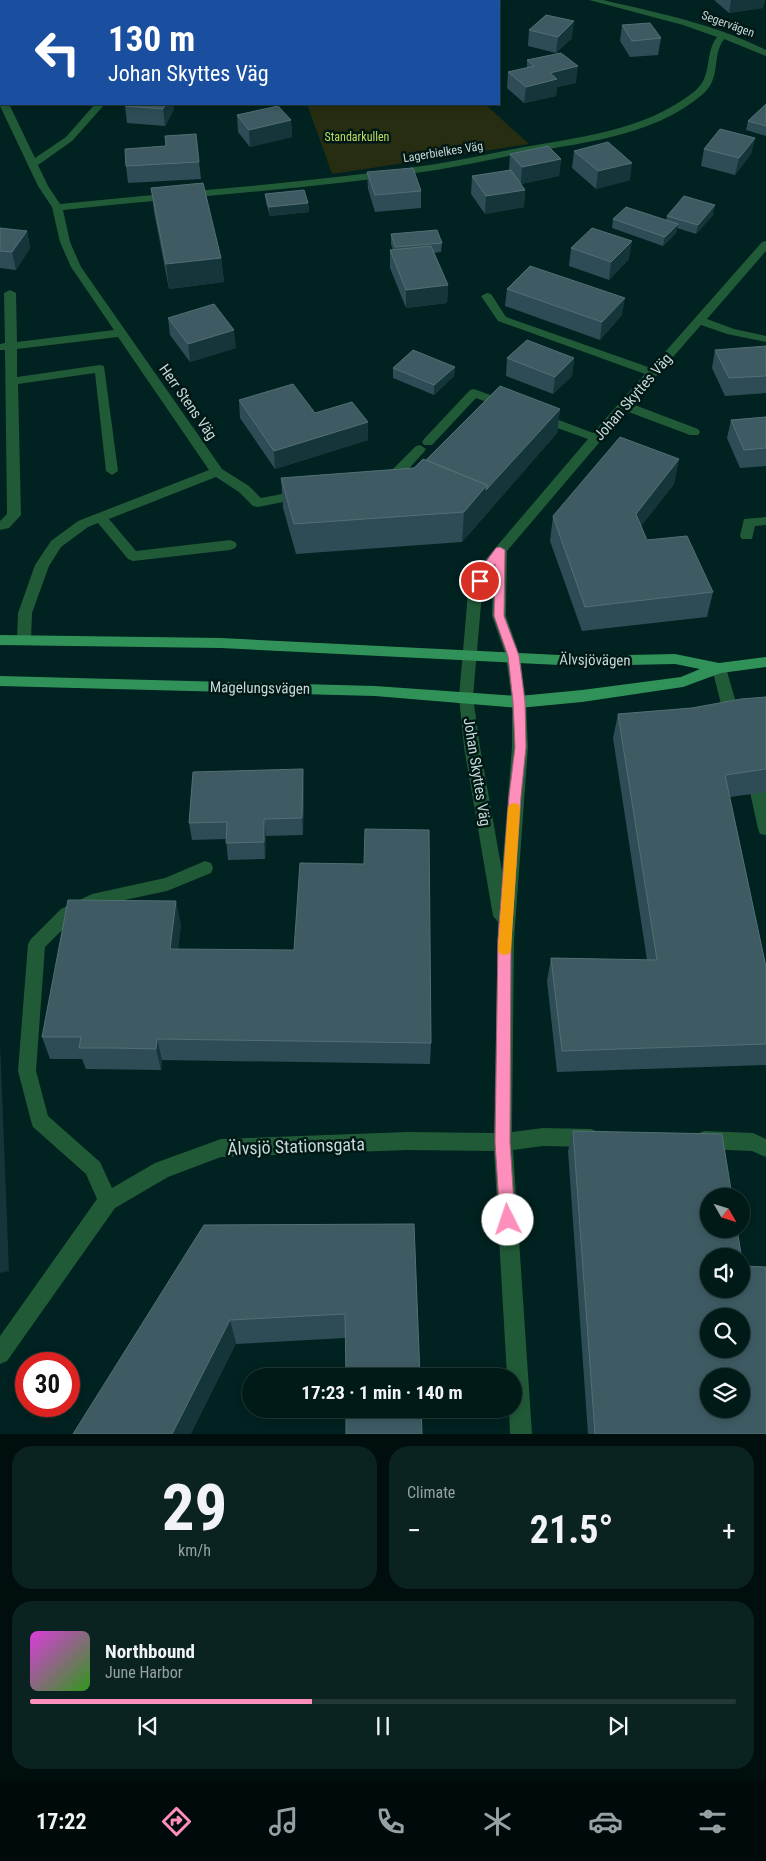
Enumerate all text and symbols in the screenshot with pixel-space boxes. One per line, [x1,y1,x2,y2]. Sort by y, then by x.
street label: Segervägen [700,8,757,40]
text: 130 m [108,19,195,60]
icon: left [25,20,90,85]
text: Johan Skyttes Väg [108,61,269,86]
park label: Standarkullen [325,130,390,144]
street label: Lagerbielkes Väg [402,139,484,165]
street label: Johan Skyttes Väg [590,350,676,444]
street label: Herr Stens Väg [155,361,221,443]
pin [459,560,501,602]
icon: arrive [466,567,494,595]
street label: Älvsjövägen [559,650,631,670]
street label: Magelungsvägen [210,678,310,698]
street label: Johan Skyttes Väg [460,716,494,828]
street label: Älvsjö Stationsgata [227,1133,365,1159]
north arrow [700,1188,750,1238]
map controls [700,1188,750,1418]
position arrow [481,1193,533,1245]
button: sound [700,1248,750,1298]
button: search [700,1308,750,1358]
speed limit sign: 30 [15,1352,80,1417]
button: layers [700,1368,750,1418]
text: 17:23 · 1 min · 140 m [301,1381,463,1404]
text: 29 [162,1470,227,1546]
text: Climate [407,1483,455,1502]
text: 21.5° [530,1508,613,1552]
text: − [407,1514,421,1547]
text: + [722,1514,736,1547]
text: km/h [178,1541,211,1560]
text: Northbound [105,1640,195,1663]
text: June Harbor [105,1663,183,1682]
icon: previous [134,1712,162,1740]
icon: pause [369,1712,397,1740]
icon: next [604,1712,632,1740]
icon: directions [159,1804,194,1839]
icon: music [266,1804,301,1839]
icon: phone [373,1804,408,1839]
icon: climate [480,1804,515,1839]
icon: car [588,1804,623,1839]
icon: filters [695,1804,730,1839]
text: 17:22 [36,1809,87,1834]

